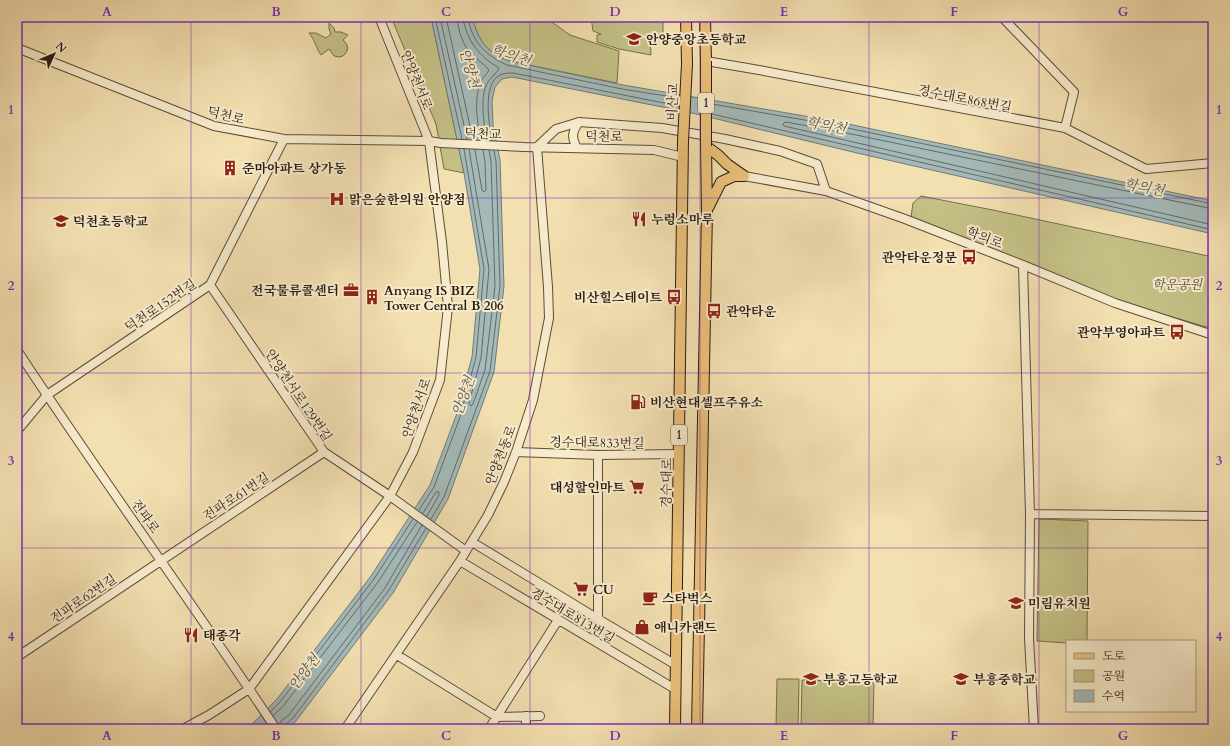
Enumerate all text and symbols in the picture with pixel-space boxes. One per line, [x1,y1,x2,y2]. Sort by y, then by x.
text: A [102,3,112,21]
text: B [271,3,281,21]
text: C [441,3,451,21]
text: D [609,3,621,21]
text: E [780,3,788,21]
text: F [950,3,958,21]
text: G [1118,3,1129,21]
school or university icon: 안양중앙초등학교 [625,30,643,48]
place label: 안양중앙초등학교 [646,31,747,49]
north arrow [34,34,74,74]
text: N [52,39,70,56]
water label: 학의천 [489,40,534,71]
water label: 안양천 [455,46,485,92]
street label: 안양천서로 [396,48,436,113]
street label: 경수대로868번길 [916,81,1013,117]
street label: 비산교 [663,82,683,121]
road number: 1 [698,93,714,113]
text: 1 [8,101,14,119]
text: 1 [1216,101,1222,119]
street label: 덕천로 [205,103,247,129]
water label: 학의천 [804,112,849,139]
street label: 덕천교 [464,124,503,144]
street label: 덕천로 [585,128,623,146]
building icon: 준마아파트 상가동 [221,159,239,177]
place label: 준마아파트 상가동 [242,160,346,178]
water label: 학의천 [1122,174,1167,201]
hospital icon: 맑은숲한의원 안양점 [328,190,346,208]
place label: 맑은숲한의원 안양점 [349,191,466,209]
restaurant icon: 누렁소마루 [630,210,648,228]
place label: 누렁소마루 [651,211,714,229]
school or university icon: 덕천초등학교 [52,212,70,230]
place label: 덕천초등학교 [73,213,149,231]
street label: 학의로 [964,223,1006,253]
bus stop icon: 관악타운정문 [960,248,978,266]
place label: 관악타운정문 [882,249,957,267]
street label: 덕천로152번길 [121,275,200,336]
park label: 학운공원 [1152,276,1204,294]
text: 2 [8,277,15,295]
text: 2 [1216,277,1223,295]
office icon: 전국물류콜센터 [342,281,360,299]
place label: 전국물류콜센터 [251,282,339,300]
place label: Anyang IS BIZ Tower Central B 206 [384,282,504,315]
building icon: Anyang IS BIZ Tower Central B 206 [363,288,381,306]
bus stop icon: 비산힐스테이트 [665,288,683,306]
place label: 비산힐스테이트 [574,289,662,307]
bus stop icon: 관악타운 [705,302,723,320]
place label: 관악타운 [726,303,777,321]
bus stop icon: 관악부영아파트 [1168,323,1186,341]
place label: 관악부영아파트 [1077,324,1165,342]
street label: 안양천서로129번길 [261,346,336,445]
water label: 안양천 [448,372,480,418]
street label: 안양천서로 [398,375,436,441]
fuel station icon: 비산현대셀프주유소 [629,393,647,411]
place label: 비산현대셀프주유소 [650,394,763,412]
street label: 안양천동로 [481,422,521,488]
road number: 1 [671,425,687,445]
street label: 경수대로833번길 [549,433,645,453]
text: 3 [8,452,15,470]
text: 3 [1216,452,1223,470]
street label: 경수대로 [658,457,676,508]
street label: 전파로61번길 [200,469,273,525]
supermarket icon: 대성할인마트 [628,478,646,496]
place label: 대성할인마트 [550,479,625,497]
street label: 전파로 [127,496,164,538]
street label: 전파로62번길 [47,570,120,628]
supermarket icon: CU [572,580,590,598]
place label: CU [593,581,614,599]
street label: 경수대로813번길 [527,584,618,648]
cafe icon: 스타벅스 [641,589,659,607]
place label: 스타벅스 [662,590,713,608]
school or university icon: 미림유치원 [1007,594,1025,612]
place label: 미림유치원 [1028,595,1091,613]
shop icon: 애니카랜드 [633,618,651,636]
place label: 애니카랜드 [654,619,717,637]
restaurant icon: 태종각 [182,626,200,644]
place label: 태종각 [203,627,241,645]
text: 4 [8,628,15,646]
text: 4 [1216,628,1223,646]
legend [1066,640,1196,712]
text: 도로 [1102,648,1126,664]
water label: 안양천 [284,649,325,694]
text: 공원 [1102,668,1125,684]
school or university icon: 부흥고등학교 [802,670,820,688]
school or university icon: 부흥중학교 [952,670,970,688]
place label: 부흥고등학교 [823,671,899,689]
place label: 부흥중학교 [973,671,1036,689]
text: 수역 [1102,688,1125,704]
text: A [102,727,112,745]
text: B [271,727,281,745]
text: C [441,727,451,745]
text: D [609,727,621,745]
text: E [780,727,788,745]
text: F [950,727,958,745]
text: G [1118,727,1129,745]

